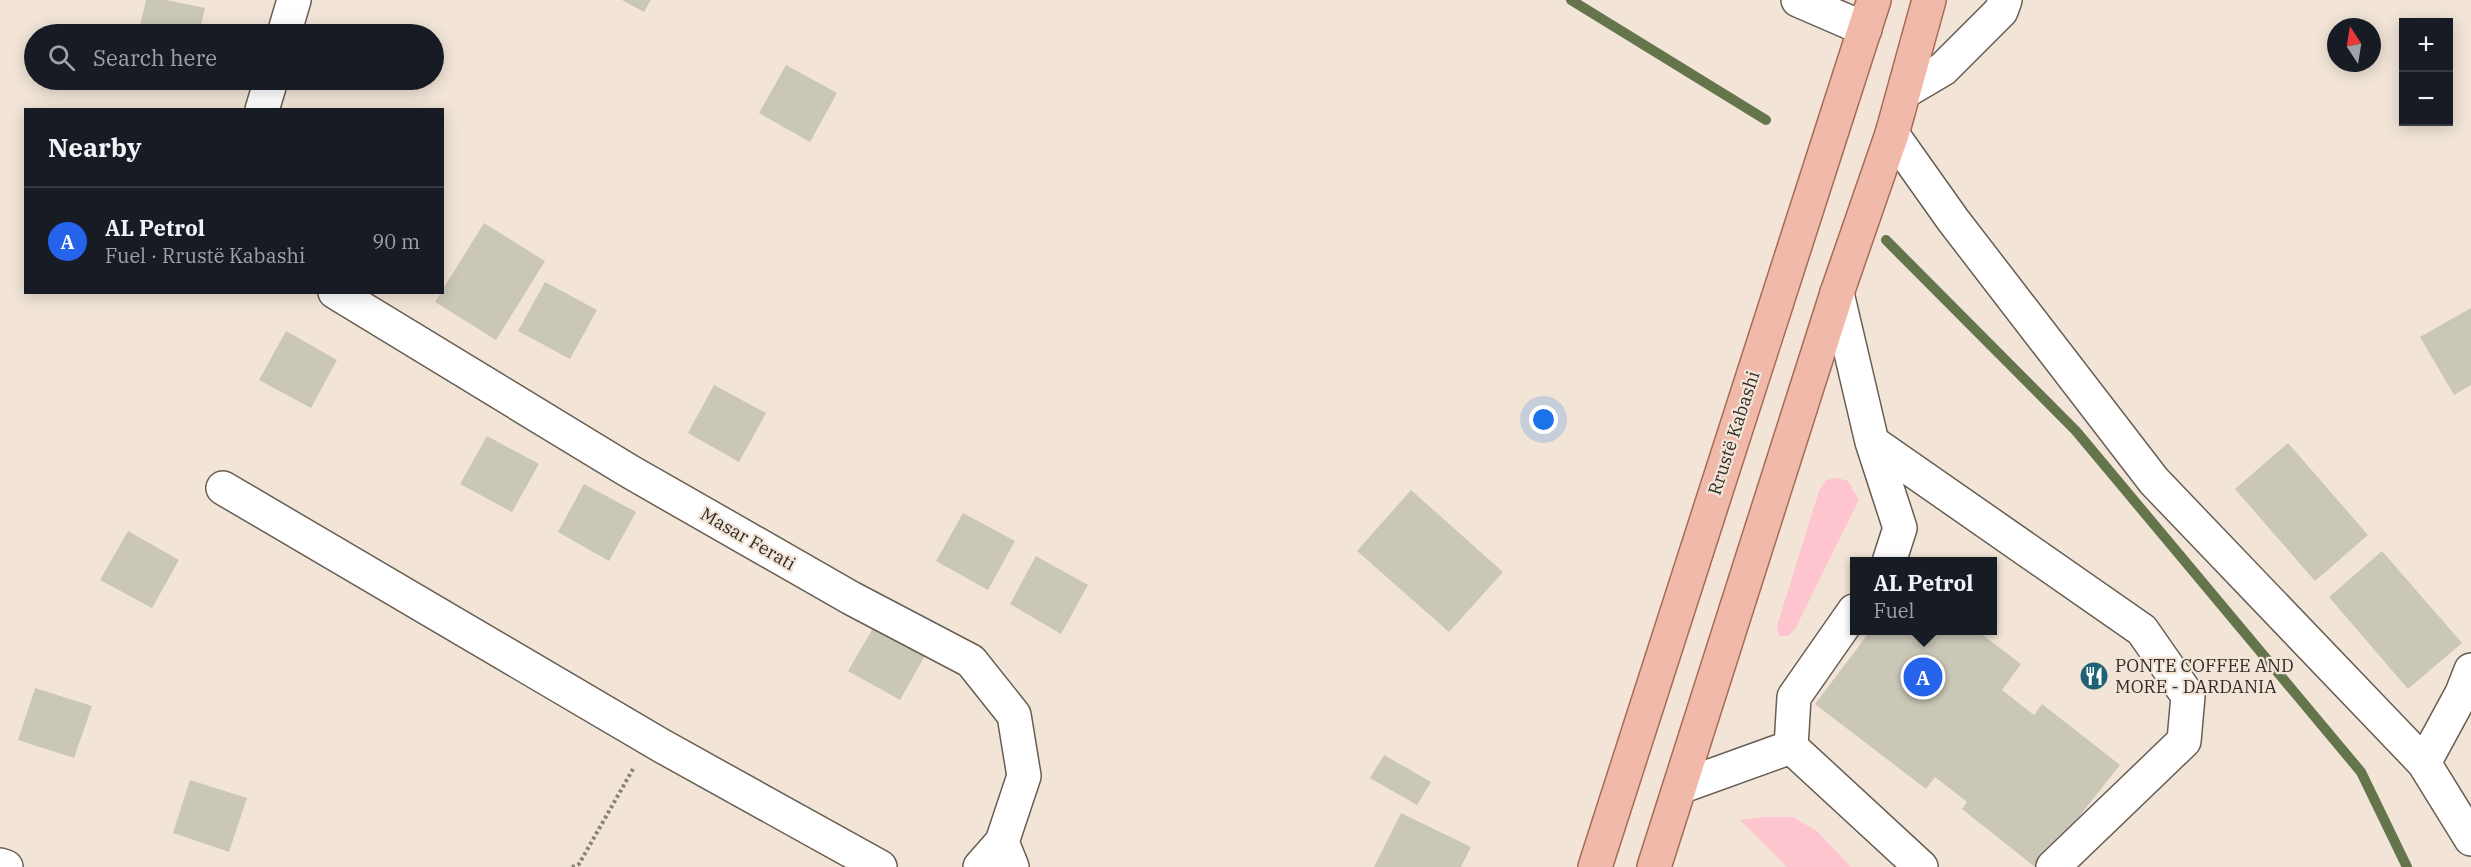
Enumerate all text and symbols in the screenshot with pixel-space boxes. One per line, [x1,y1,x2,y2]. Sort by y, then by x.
north arrow [2327,18,2381,72]
map controls [2399,18,2453,126]
button: + [2399,18,2453,72]
search box [24,24,444,90]
icon: search [45,41,78,74]
text: Search here [93,43,217,72]
button: − [2399,72,2453,126]
text: Nearby [48,130,142,164]
text: AL Petrol [105,213,205,242]
text: A [61,228,74,255]
text: 90 m [372,228,420,255]
text: Fuel · Rrustë Kabashi [105,242,305,269]
street label: Rrustë Kabashi [1703,368,1764,498]
your location [1529,405,1558,434]
street label: Masar Ferati [697,502,800,575]
popup [1850,557,1997,635]
text: AL Petrol [1873,568,1974,597]
text: Fuel [1873,597,1915,624]
pin: A [1904,654,1942,700]
place label: PONTE COFFEE AND MORE - DARDANIA [2115,654,2294,698]
restaurant icon: PONTE COFFEE AND MORE - DARDANIA [2078,660,2110,692]

